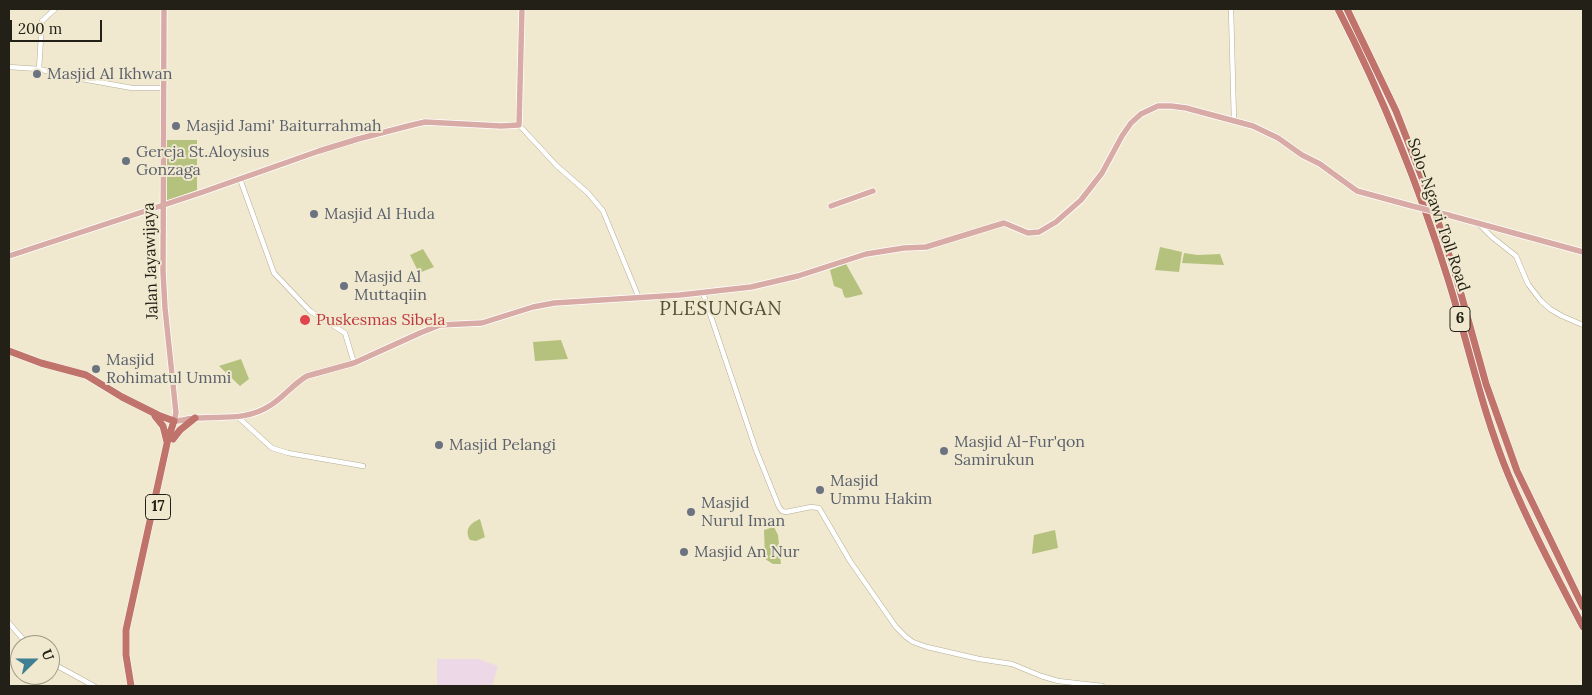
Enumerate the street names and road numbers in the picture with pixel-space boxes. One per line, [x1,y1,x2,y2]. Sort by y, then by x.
street label: Solo–Ngawi Toll Road [1403,136,1473,294]
street label: Jalan Jayawijaya [139,202,163,320]
road number: 6 [1450,306,1470,332]
road number: 17 [146,494,170,520]

